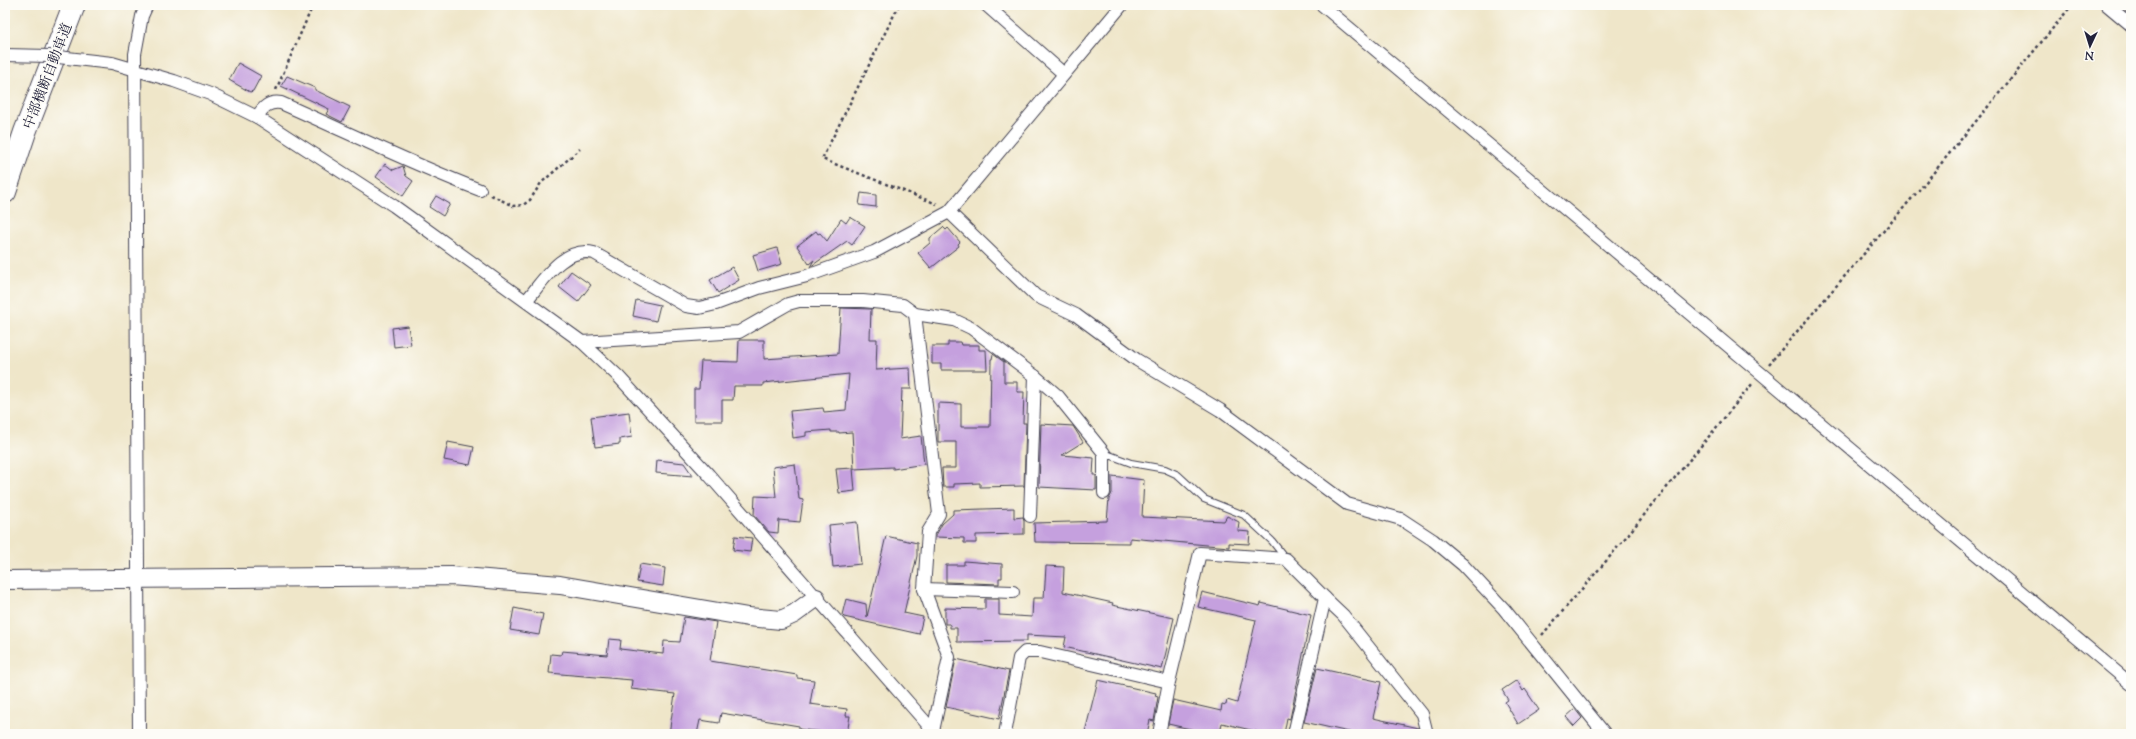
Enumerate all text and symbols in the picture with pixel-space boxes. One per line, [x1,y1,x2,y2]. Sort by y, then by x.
street label: 中部横断自動車道 [19,21,78,133]
north arrow [2070,26,2110,66]
text: N [2084,47,2095,63]

